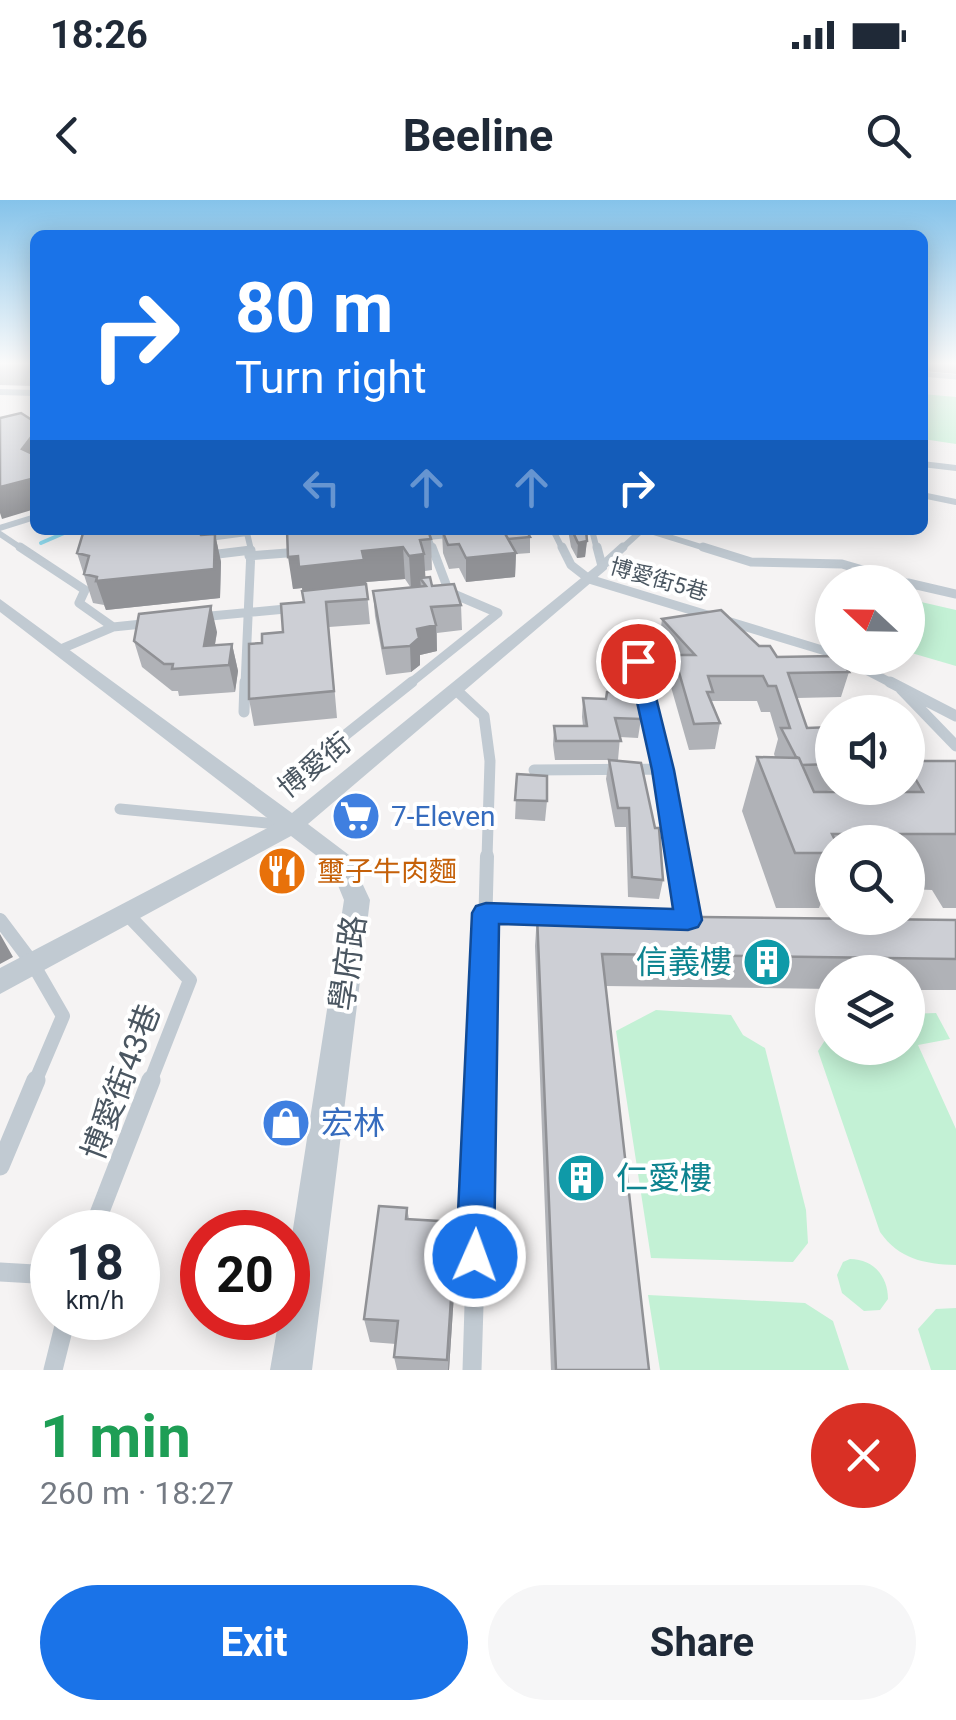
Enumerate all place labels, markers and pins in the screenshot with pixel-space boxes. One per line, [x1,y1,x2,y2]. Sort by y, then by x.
pin [596,619,681,704]
supermarket icon: 7-Eleven [330,790,382,842]
place label: 7-Eleven [391,800,496,833]
restaurant icon: 璽子牛肉麵 [256,845,308,897]
place label: 璽子牛肉麵 [317,855,457,888]
building icon: 信義樓 [741,936,793,988]
place label: 信義樓 [636,943,732,981]
shop icon: 宏林 [260,1097,312,1149]
place label: 宏林 [321,1104,385,1142]
building icon: 仁愛樓 [555,1152,607,1204]
place label: 仁愛樓 [616,1159,712,1197]

